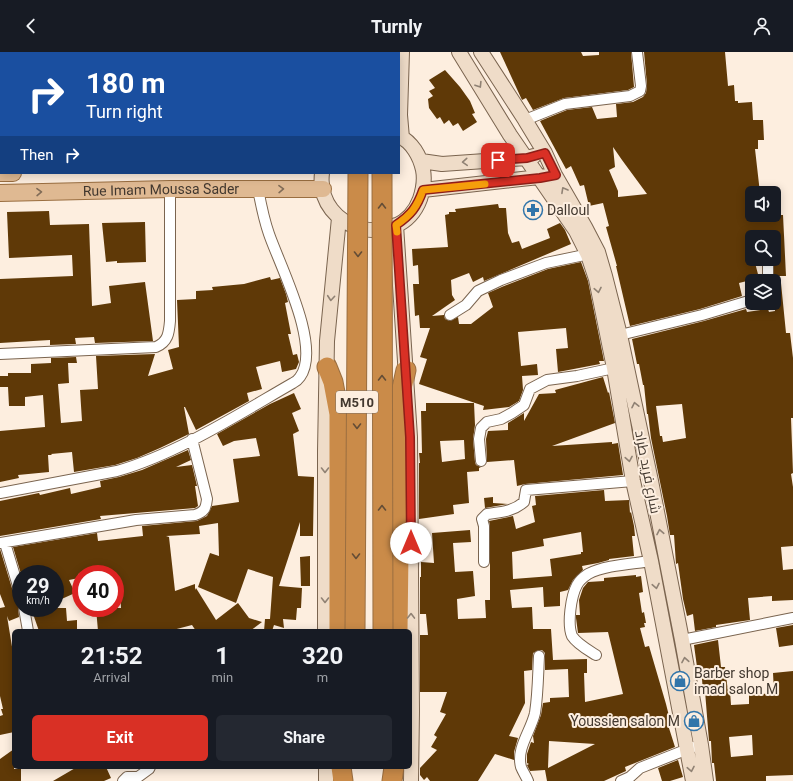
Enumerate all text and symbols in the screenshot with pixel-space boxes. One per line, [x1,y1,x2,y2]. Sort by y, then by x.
icon: back [20,15,42,37]
icon: person [751,15,773,37]
text: Turnly [371,16,422,37]
text: 180 m [86,67,165,100]
icon: right [20,68,72,120]
one-way arrow [474,81,482,88]
text: Turn right [86,101,163,122]
pin [481,143,515,177]
icon: right [61,144,83,166]
text: Then [20,146,53,164]
icon: arrive [487,149,509,171]
one-way arrow [462,158,468,167]
street label: Rue Imam Moussa Sader [83,181,239,199]
one-way arrow [278,185,284,193]
map controls [745,186,781,310]
button: sound [745,186,781,222]
one-way arrow [561,187,569,194]
one-way arrow [36,188,42,196]
pharmacy icon: Dalloul [522,199,544,221]
place label: Dalloul [547,202,590,218]
one-way arrow [378,203,386,209]
button: search [745,230,781,266]
one-way arrow [354,251,362,257]
button: layers [745,274,781,310]
one-way arrow [593,287,602,293]
one-way arrow [326,295,335,301]
one-way arrow [378,375,386,381]
road number: M510 [336,391,378,413]
one-way arrow [631,402,639,408]
one-way arrow [353,423,361,429]
street label: شارع فريد طراد [631,429,664,515]
one-way arrow [624,456,633,462]
one-way arrow [321,467,329,473]
one-way arrow [378,505,386,511]
position arrow [390,522,432,564]
one-way arrow [657,529,665,535]
one-way arrow [352,553,360,559]
speed limit sign: 40 [72,565,124,617]
text: 29 [27,574,49,598]
one-way arrow [651,583,660,589]
text: km/h [26,595,50,606]
one-way arrow [321,597,329,603]
one-way arrow [407,613,415,619]
text: 21:52 [81,642,143,670]
text: 1 [215,642,229,670]
text: 320 [302,642,343,670]
one-way arrow [682,657,690,663]
place label: Barber shop imad salon M [694,665,778,697]
text: Arrival [93,670,130,685]
text: min [211,670,233,685]
text: m [317,670,328,685]
shop icon: Barber shop imad salon M [669,670,691,692]
shop icon: Youssien salon M [683,710,705,732]
place label: Youssien salon M [570,713,680,729]
button: Exit [32,715,208,761]
button: Share [216,715,392,761]
one-way arrow [686,765,694,772]

